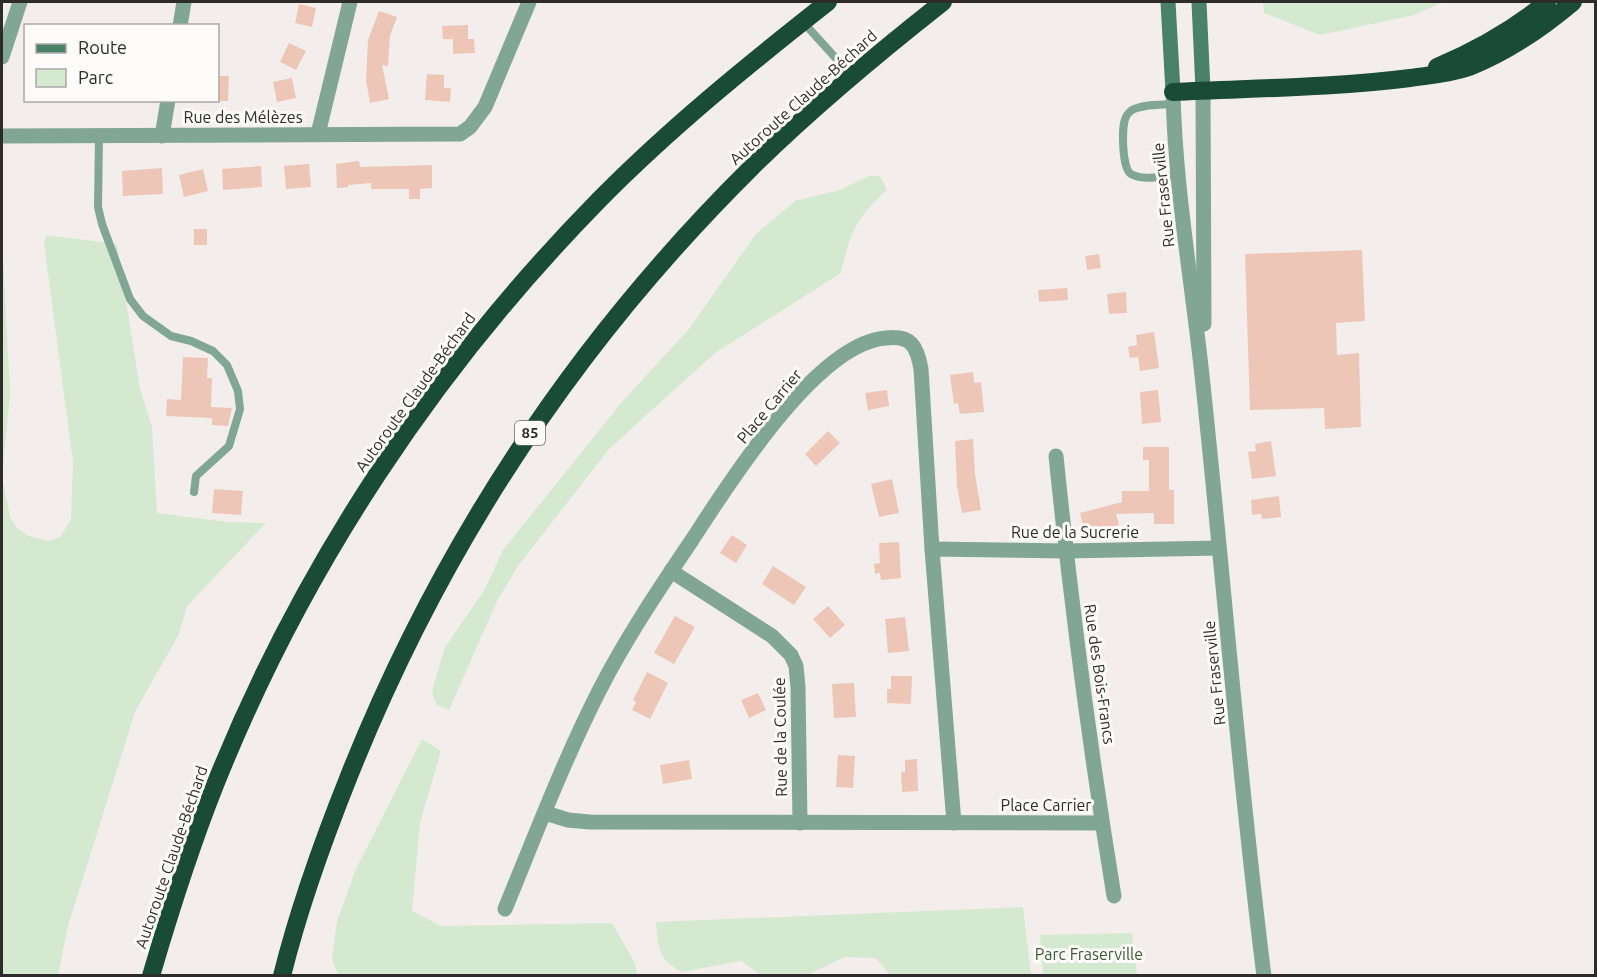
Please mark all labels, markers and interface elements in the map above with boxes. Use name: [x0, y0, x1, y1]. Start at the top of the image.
legend: [24, 24, 219, 102]
street label: Autoroute Claude-Béchard: [726, 26, 880, 168]
text: Route: [78, 37, 127, 57]
text: Parc: [78, 67, 113, 87]
street label: Rue des Mélèzes: [183, 108, 303, 126]
street label: Rue Fraserville: [1149, 142, 1177, 248]
street label: Autoroute Claude-Béchard: [351, 309, 479, 475]
street label: Place Carrier: [733, 365, 805, 447]
road number: 85: [515, 421, 545, 445]
street label: Rue de la Sucrerie: [1011, 523, 1139, 541]
street label: Rue des Bois-Francs: [1081, 603, 1119, 745]
street label: Rue Fraserville: [1200, 620, 1228, 726]
street label: Rue de la Coulée: [770, 677, 790, 797]
street label: Autoroute Claude-Béchard: [131, 763, 211, 951]
street label: Place Carrier: [1001, 796, 1091, 814]
park label: Parc Fraserville: [1035, 945, 1143, 963]

